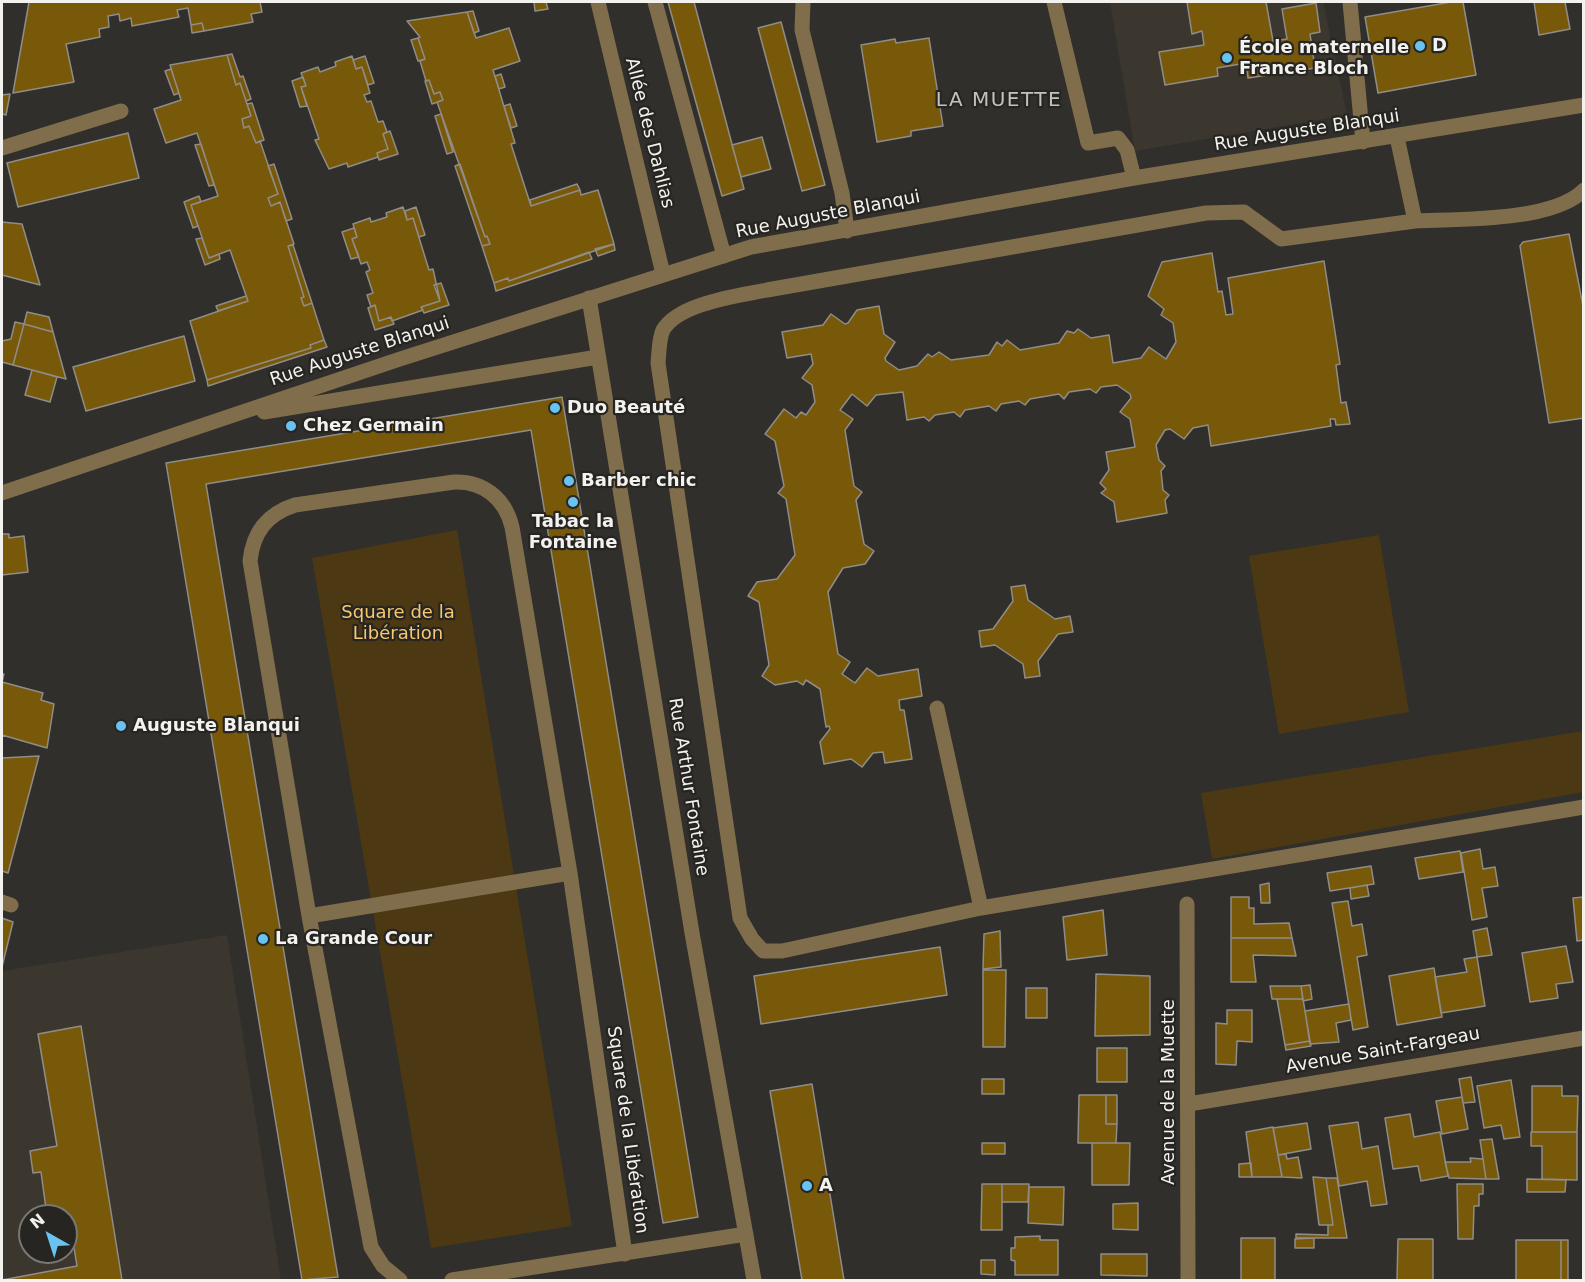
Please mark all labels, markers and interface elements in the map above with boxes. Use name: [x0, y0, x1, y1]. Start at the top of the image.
place label: D: [1432, 35, 1447, 57]
place label: École maternelle France Bloch: [1239, 37, 1409, 80]
marker: D: [1413, 39, 1427, 53]
marker: École maternelle France Bloch: [1220, 51, 1234, 65]
street label: Allée des Dahlias: [620, 55, 678, 211]
district label: LA MUETTE: [936, 89, 1062, 113]
street label: Rue Auguste Blanqui: [1213, 106, 1401, 156]
street label: Rue Auguste Blanqui: [734, 187, 922, 243]
street label: Rue Auguste Blanqui: [268, 313, 452, 391]
place label: Duo Beauté: [567, 397, 685, 419]
marker: Duo Beauté: [548, 401, 562, 415]
place label: Chez Germain: [303, 415, 444, 437]
marker: Chez Germain: [284, 419, 298, 433]
place label: Barber chic: [581, 470, 696, 492]
marker: Barber chic: [562, 474, 576, 488]
marker: Tabac la Fontaine: [566, 495, 580, 509]
place label: Tabac la Fontaine: [529, 511, 617, 554]
park label: Square de la Libération: [341, 602, 455, 644]
street label: Rue Arthur Fontaine: [663, 696, 713, 878]
place label: Auguste Blanqui: [133, 715, 300, 737]
marker: Auguste Blanqui: [114, 719, 128, 733]
place label: La Grande Cour: [275, 928, 432, 950]
marker: La Grande Cour: [256, 932, 270, 946]
street label: Avenue de la Muette: [1158, 999, 1180, 1185]
street label: Avenue Saint-Fargeau: [1284, 1023, 1482, 1079]
street label: Square de la Libération: [602, 1025, 652, 1235]
place label: A: [819, 1175, 833, 1197]
marker: A: [800, 1179, 814, 1193]
north arrow: [18, 1204, 78, 1264]
text: N: [26, 1210, 49, 1233]

